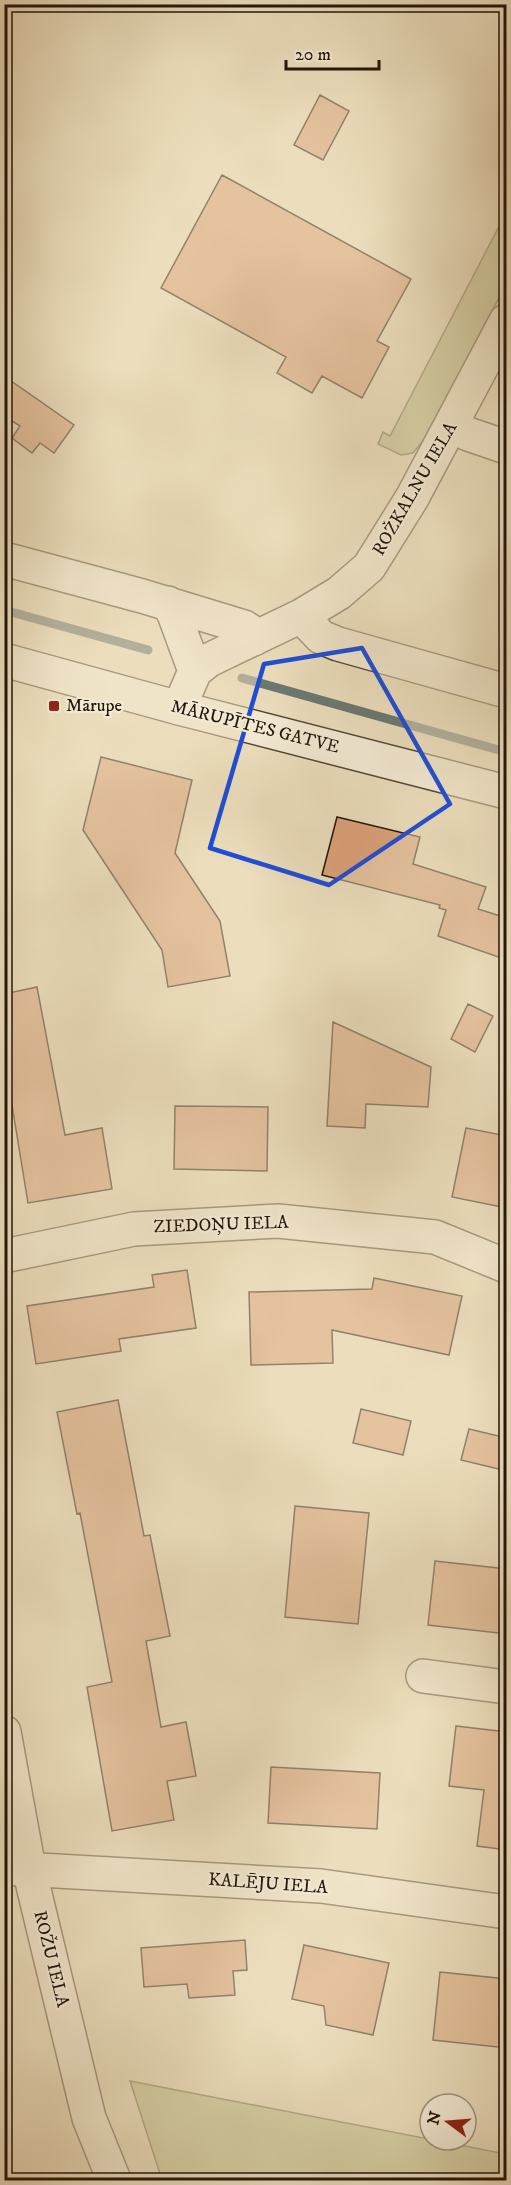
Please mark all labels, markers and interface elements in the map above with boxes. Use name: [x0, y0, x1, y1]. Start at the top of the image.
scale bar: [286, 33, 379, 71]
text: 20 m: [295, 44, 331, 66]
street label: ROŽKALNU IELA: [367, 417, 462, 560]
place label: Mārupe: [66, 695, 122, 717]
street label: MĀRUPĪTES GATVE: [169, 695, 342, 759]
marker: Mārupe: [47, 699, 61, 713]
street label: ZIEDOŅU IELA: [153, 1212, 289, 1238]
street label: KALĒJU IELA: [207, 1869, 329, 1899]
street label: ROŽU IELA: [28, 1908, 75, 2010]
north arrow: [418, 2092, 478, 2152]
text: N: [423, 2109, 446, 2127]

